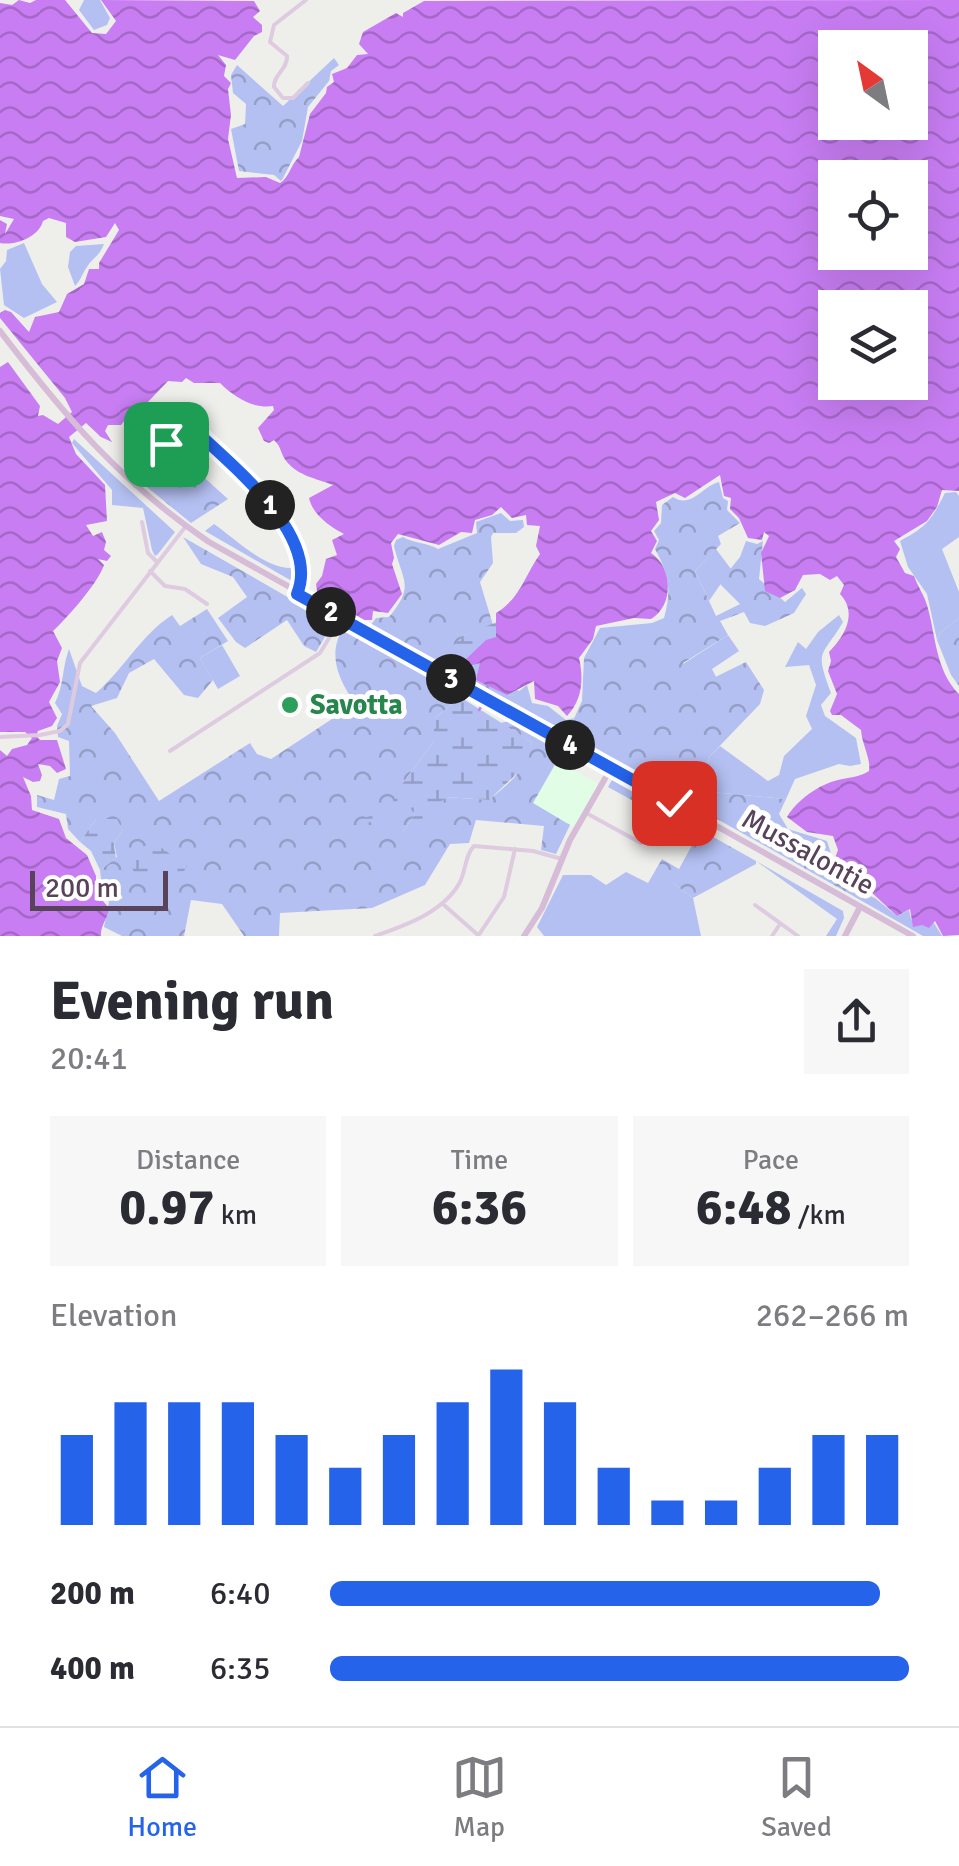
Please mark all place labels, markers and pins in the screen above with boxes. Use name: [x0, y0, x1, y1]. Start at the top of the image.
pin: [124, 402, 209, 487]
pin: 1: [245, 480, 295, 530]
pin: 2: [306, 587, 356, 637]
pin: 3: [426, 654, 476, 704]
place label: Savotta: [310, 688, 403, 722]
marker: Savotta: [279, 694, 301, 716]
pin: 4: [545, 720, 595, 770]
pin: [632, 761, 717, 846]

